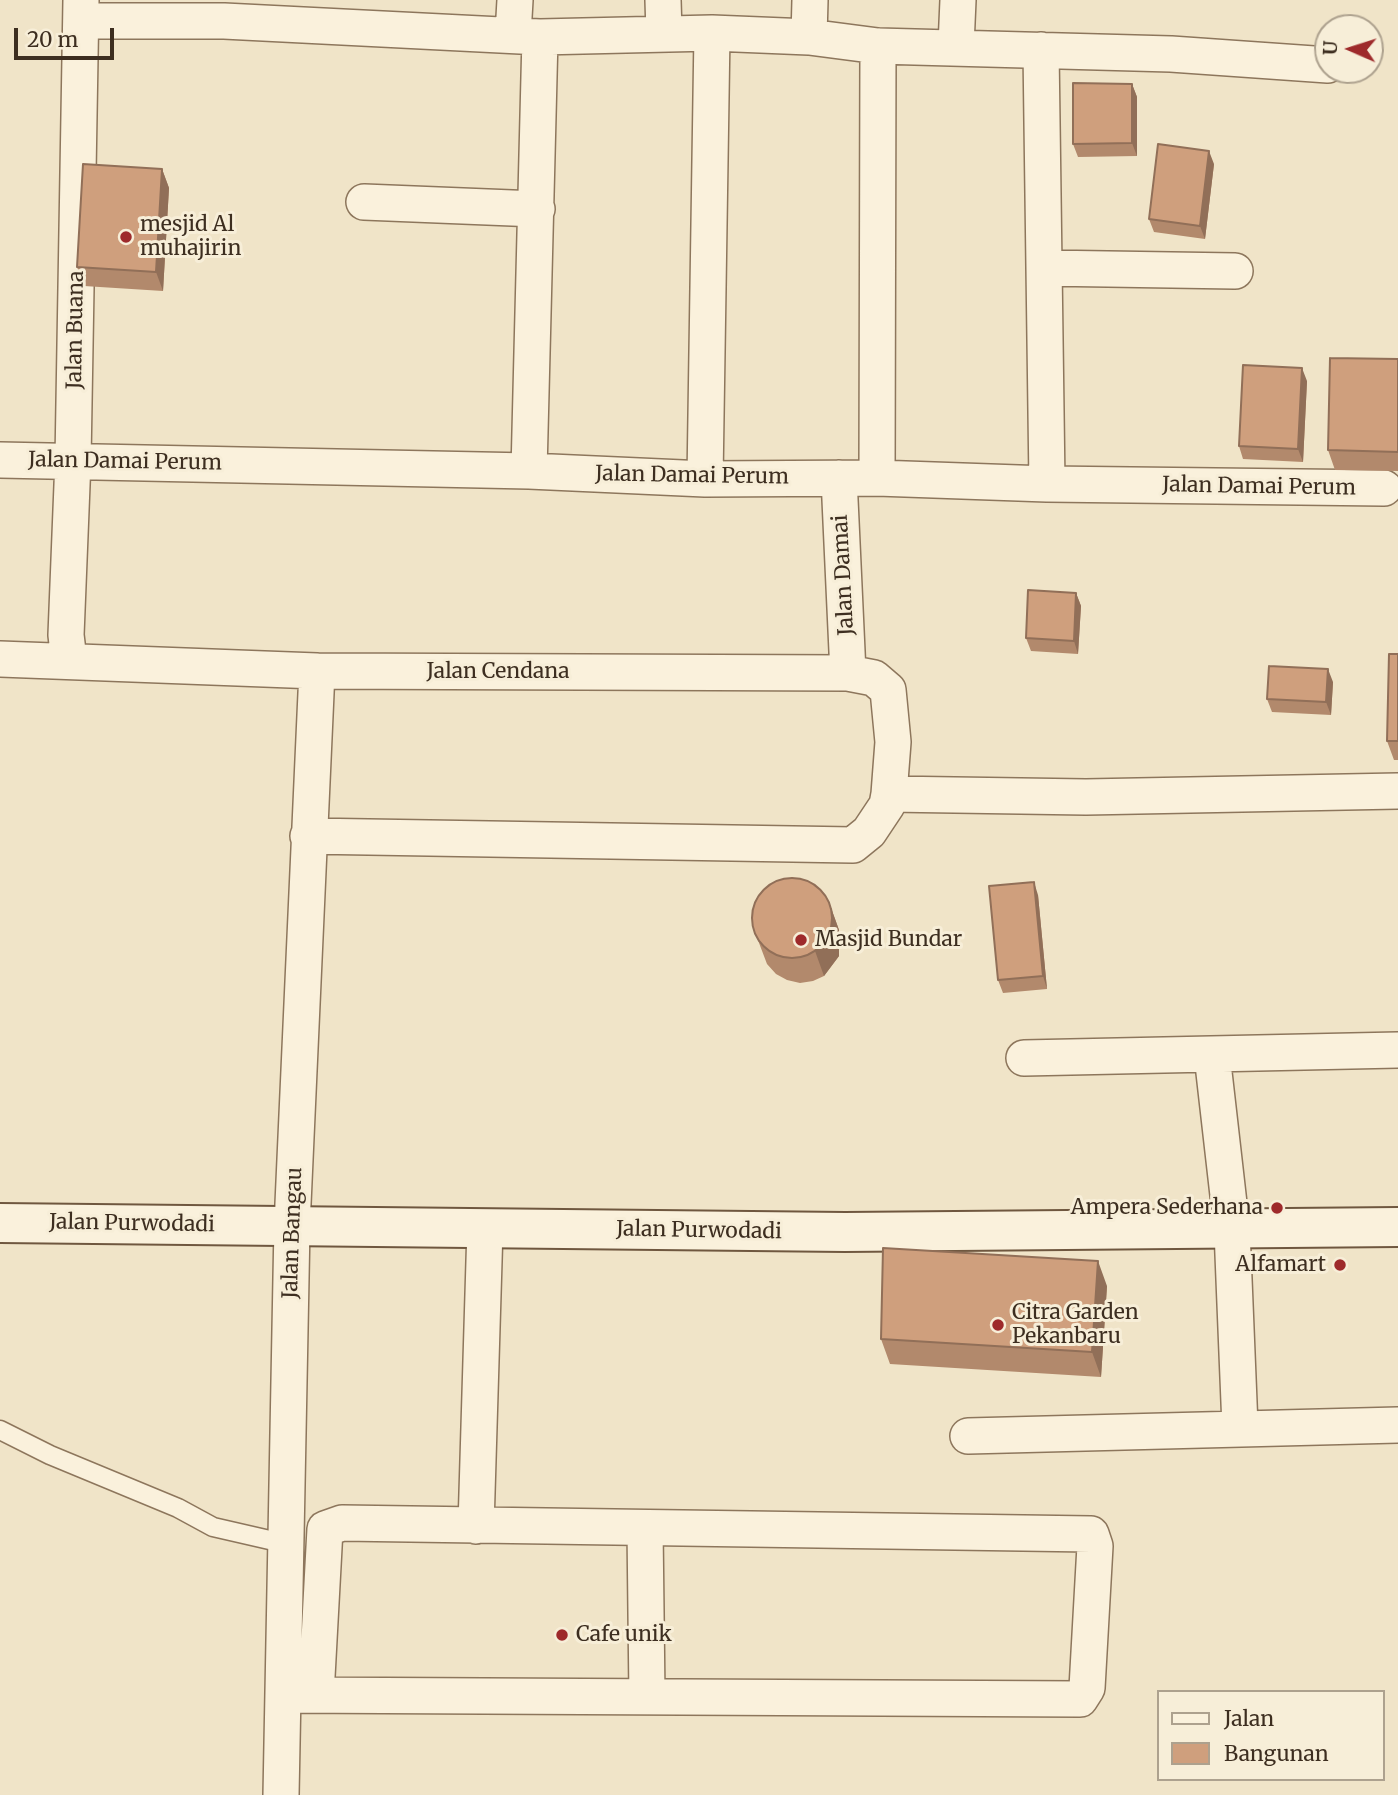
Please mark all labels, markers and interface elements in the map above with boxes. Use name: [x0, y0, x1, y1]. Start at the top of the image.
scale bar: [18, 14, 117, 58]
north arrow: [1314, 14, 1384, 84]
text: 20 m: [27, 26, 78, 53]
text: U: [1318, 40, 1342, 56]
place label: mesjid Al muhajirin: [140, 212, 241, 262]
marker: mesjid Al muhajirin: [118, 229, 134, 245]
street label: Jalan Buana: [62, 270, 90, 390]
street label: Jalan Damai Perum: [28, 448, 222, 476]
street label: Jalan Damai Perum: [595, 462, 789, 490]
street label: Jalan Damai Perum: [1162, 473, 1356, 501]
street label: Jalan Damai: [828, 514, 860, 636]
street label: Jalan Cendana: [427, 659, 569, 685]
place label: Masjid Bundar: [815, 927, 962, 953]
marker: Masjid Bundar: [793, 932, 809, 948]
street label: Jalan Bangau: [278, 1167, 308, 1299]
place label: Ampera Sederhana: [1071, 1195, 1263, 1221]
marker: Ampera Sederhana: [1269, 1200, 1285, 1216]
street label: Jalan Purwodadi: [49, 1210, 215, 1238]
street label: Jalan Purwodadi: [616, 1217, 782, 1245]
place label: Alfamart: [1235, 1252, 1326, 1278]
marker: Alfamart: [1332, 1257, 1348, 1273]
place label: Citra Garden Pekanbaru: [1012, 1300, 1139, 1350]
marker: Citra Garden Pekanbaru: [990, 1317, 1006, 1333]
place label: Cafe unik: [576, 1622, 672, 1648]
marker: Cafe unik: [554, 1627, 570, 1643]
legend: [1156, 1690, 1384, 1781]
text: Jalan: [1224, 1705, 1274, 1732]
text: Bangunan: [1224, 1740, 1329, 1767]

